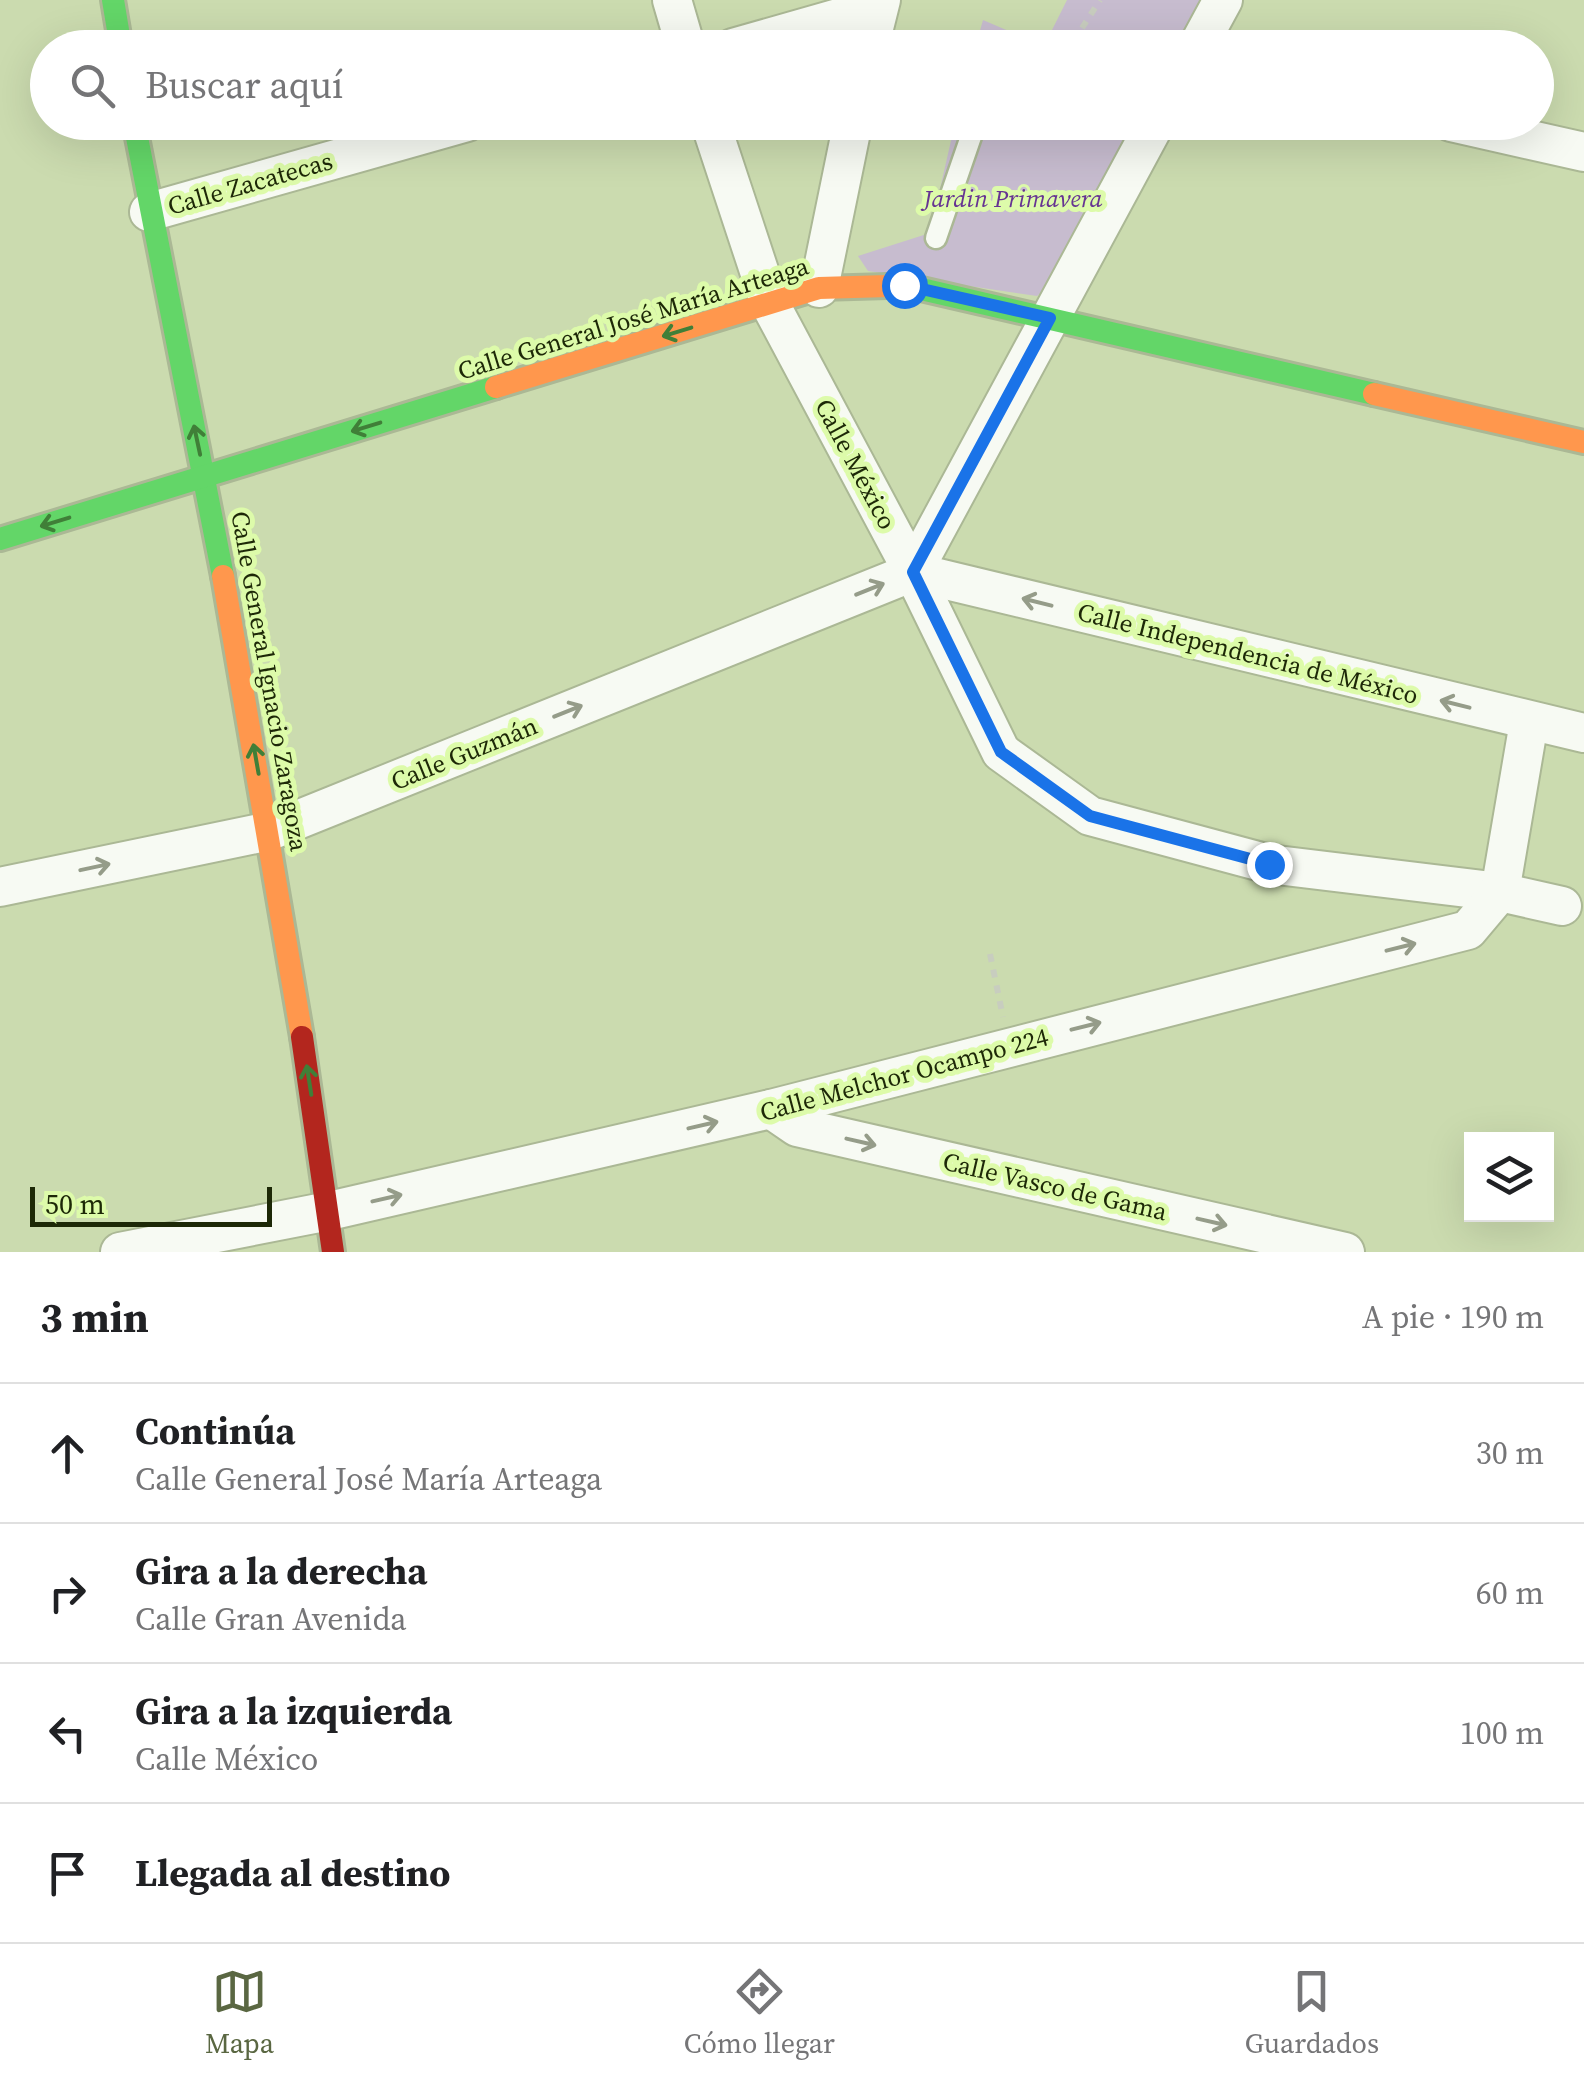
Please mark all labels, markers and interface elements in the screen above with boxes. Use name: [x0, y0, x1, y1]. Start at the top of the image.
search box: [30, 30, 1554, 140]
icon: search: [65, 58, 120, 113]
text: Buscar aquí: [145, 59, 343, 111]
street label: Calle Zacatecas: [164, 143, 336, 223]
park label: Jardin Primavera: [920, 181, 1103, 215]
street label: Calle General José María Arteaga: [453, 248, 813, 388]
route start: [882, 263, 928, 309]
one-way arrow: [662, 324, 693, 342]
street label: Calle México: [807, 393, 905, 535]
one-way arrow: [351, 419, 382, 437]
one-way arrow: [187, 425, 205, 457]
street label: Calle General Ignacio Zaragoza: [223, 508, 317, 854]
one-way arrow: [40, 514, 71, 532]
one-way arrow: [854, 579, 885, 597]
one-way arrow: [1022, 592, 1054, 610]
street label: Calle Independencia de México: [1074, 594, 1422, 712]
one-way arrow: [1440, 694, 1472, 712]
one-way arrow: [553, 700, 583, 718]
street label: Calle Guzmán: [386, 708, 542, 798]
one-way arrow: [246, 744, 265, 776]
route end: [1247, 842, 1293, 888]
one-way arrow: [79, 857, 111, 876]
one-way arrow: [1384, 937, 1416, 955]
one-way arrow: [1070, 1016, 1101, 1035]
street label: Calle Melchor Ocampo 224: [756, 1019, 1052, 1129]
one-way arrow: [299, 1064, 317, 1097]
one-way arrow: [687, 1115, 719, 1133]
map controls: [1464, 1132, 1554, 1222]
button: layers: [1464, 1132, 1554, 1222]
one-way arrow: [844, 1134, 876, 1152]
street label: Calle Vasco de Gama: [940, 1144, 1171, 1228]
scale bar: [30, 1182, 272, 1226]
text: 50 m: [45, 1185, 105, 1223]
one-way arrow: [370, 1188, 402, 1206]
one-way arrow: [1195, 1214, 1227, 1232]
text: 3 min: [40, 1288, 149, 1346]
text: A pie · 190 m: [1362, 1295, 1544, 1339]
text: Continúa: [135, 1405, 295, 1457]
icon: ahead: [40, 1426, 95, 1481]
text: 30 m: [1476, 1431, 1544, 1475]
text: Calle General José María Arteaga: [135, 1457, 602, 1501]
text: Gira a la derecha: [135, 1545, 427, 1597]
icon: right: [40, 1566, 95, 1621]
text: 60 m: [1476, 1571, 1544, 1615]
text: Calle Gran Avenida: [135, 1597, 407, 1641]
text: Gira a la izquierda: [135, 1685, 452, 1737]
icon: left: [40, 1706, 95, 1761]
text: 100 m: [1460, 1711, 1544, 1755]
text: Calle México: [135, 1737, 318, 1781]
icon: arrive: [40, 1846, 95, 1901]
text: Llegada al destino: [135, 1847, 451, 1899]
tab: Mapa: [205, 1964, 274, 2062]
tab: Cómo llegar: [684, 1964, 835, 2062]
tab: Guardados: [1245, 1964, 1379, 2062]

